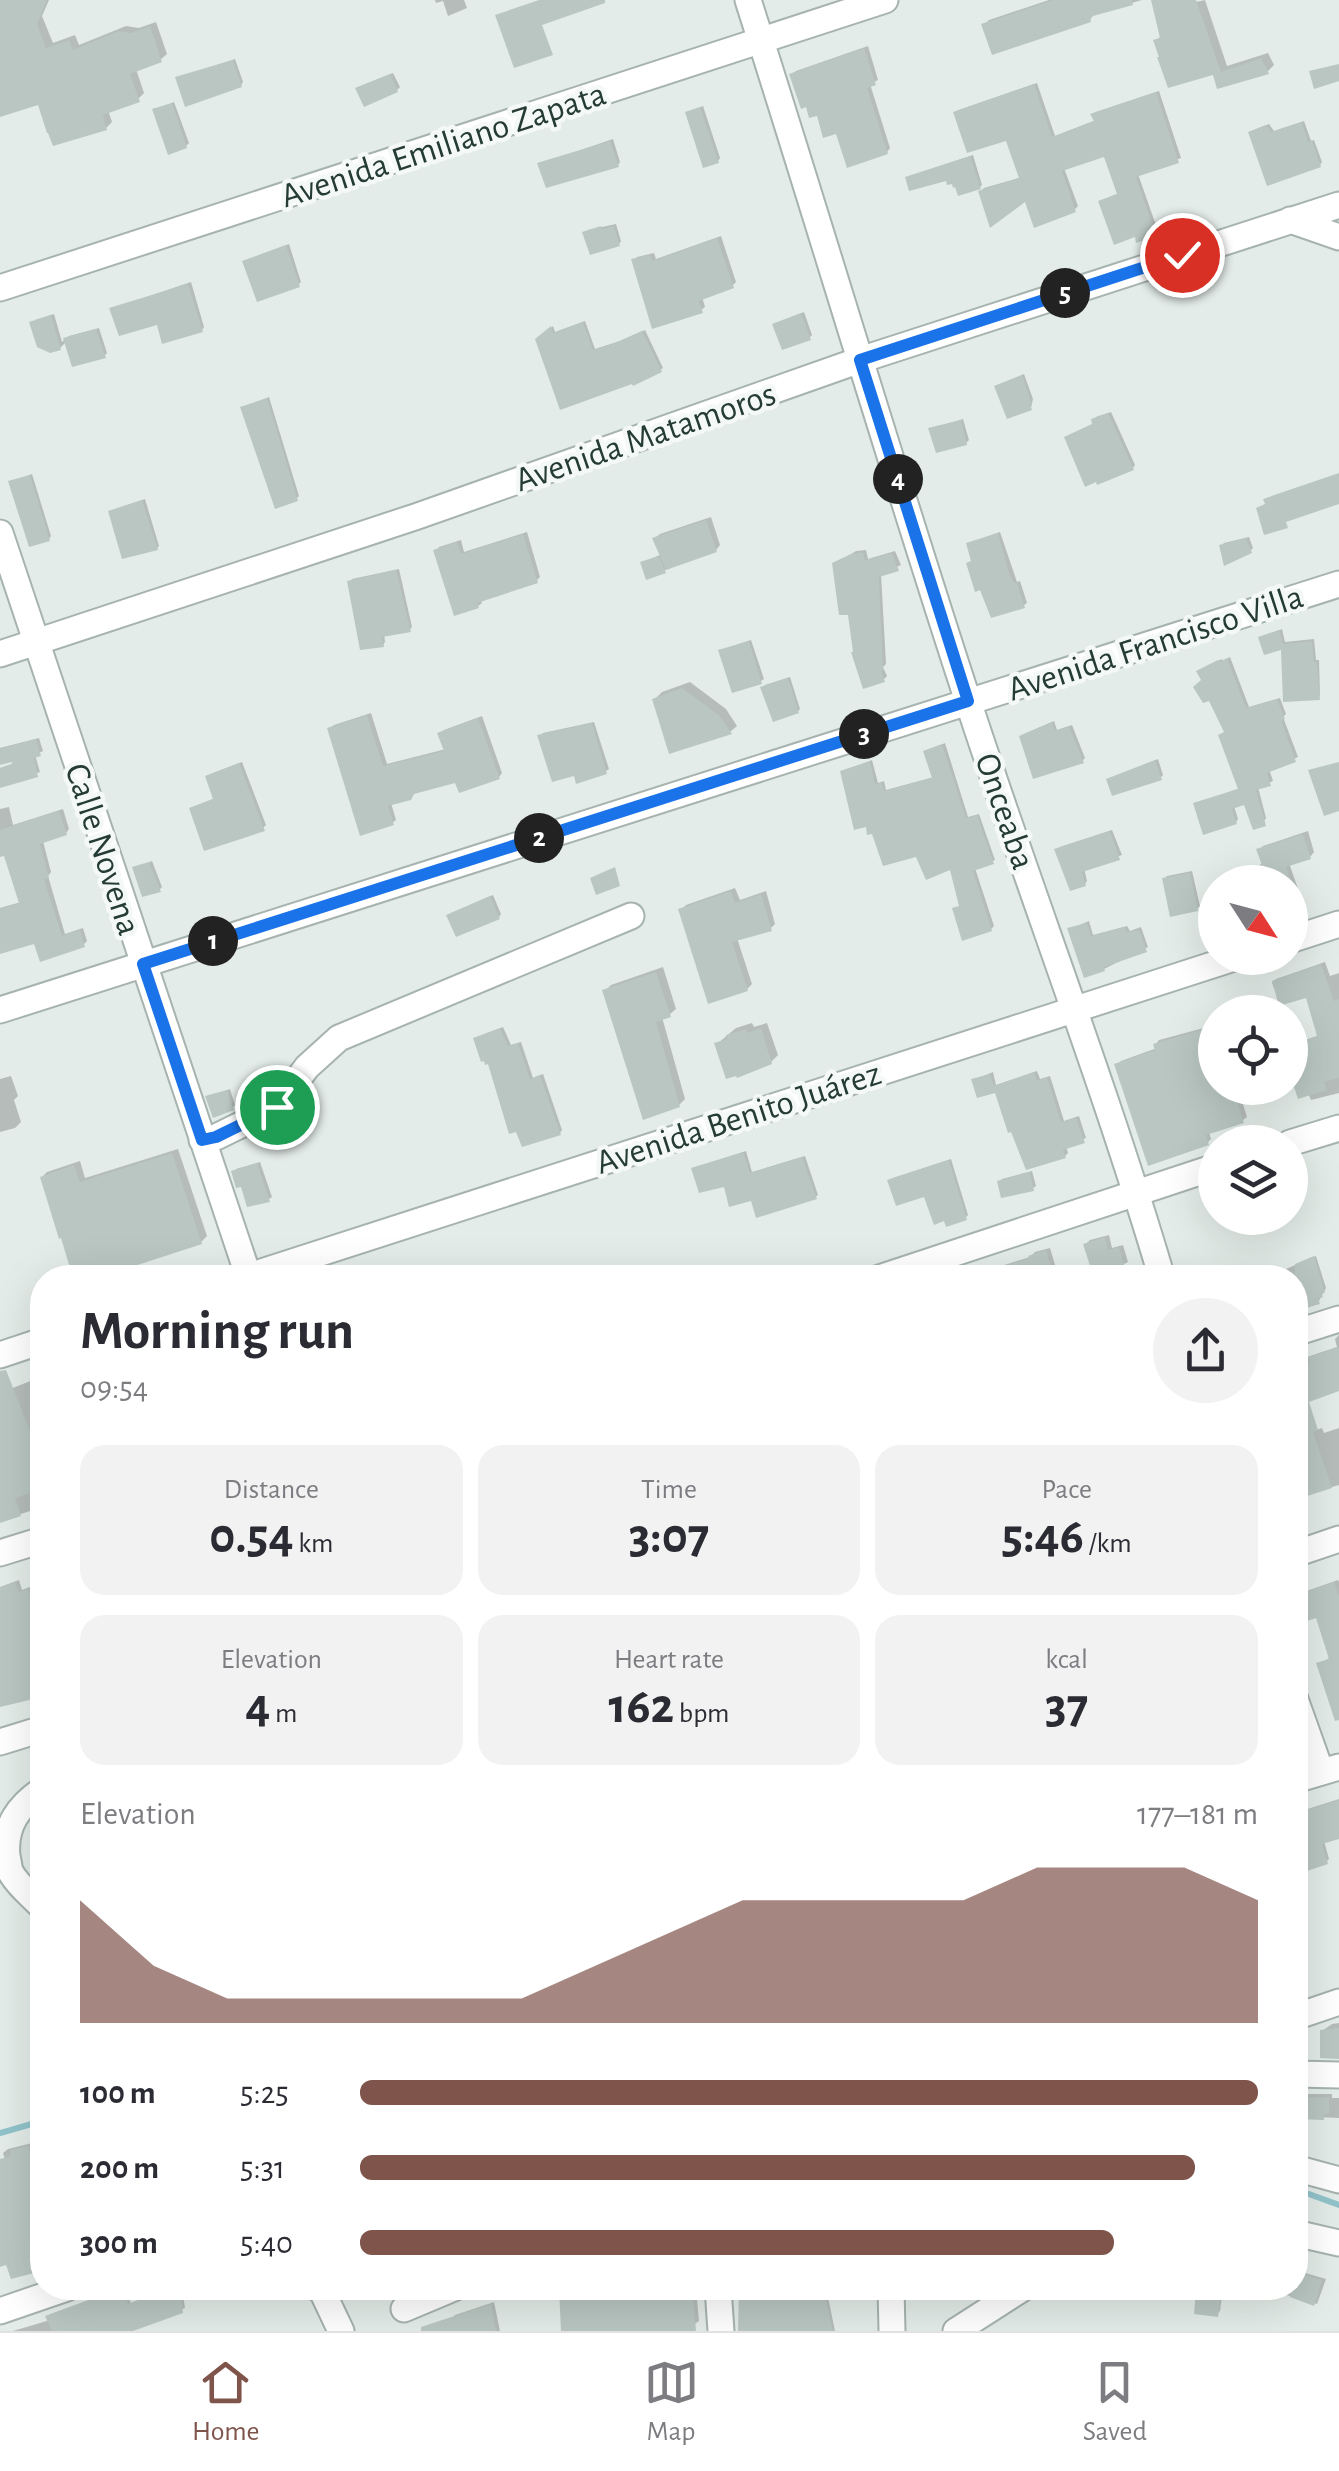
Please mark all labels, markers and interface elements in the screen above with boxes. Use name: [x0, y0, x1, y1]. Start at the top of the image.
street label: Avenida Emiliano Zapata: [277, 76, 610, 215]
pin: [1140, 213, 1225, 298]
icon: check: [1155, 228, 1210, 283]
pin: 5: [1040, 268, 1090, 318]
text: 5: [1059, 279, 1071, 307]
street label: Avenida Matamoros: [511, 376, 780, 498]
pin: 4: [873, 454, 923, 504]
text: 4: [891, 465, 905, 493]
street label: Avenida Francisco Villa: [1003, 579, 1308, 708]
pin: 3: [839, 709, 889, 759]
text: 3: [858, 720, 870, 748]
street label: Onceaba: [968, 749, 1041, 874]
street label: Calle Novena: [58, 759, 147, 940]
pin: 2: [514, 813, 564, 863]
text: 2: [532, 824, 546, 852]
north arrow: [1198, 865, 1308, 975]
map controls: [1198, 865, 1308, 1235]
pin: 1: [188, 916, 238, 966]
text: 1: [208, 927, 218, 955]
button: locate: [1198, 995, 1308, 1105]
street label: Avenida Benito Juárez: [592, 1056, 885, 1181]
pin: [235, 1065, 320, 1150]
icon: arrive: [250, 1080, 305, 1135]
button: layers: [1198, 1125, 1308, 1235]
button: share: [1153, 1298, 1258, 1403]
text: Morning run: [80, 1304, 354, 1359]
text: 09:54: [80, 1372, 148, 1404]
text: Distance: [224, 1476, 319, 1504]
text: Time: [641, 1476, 697, 1504]
text: Pace: [1041, 1476, 1092, 1504]
text: 0.54: [209, 1512, 294, 1562]
text: 3:07: [629, 1512, 709, 1562]
text: 5:46: [1002, 1512, 1084, 1562]
text: km: [294, 1530, 333, 1558]
text: /km: [1084, 1530, 1132, 1558]
text: Elevation: [221, 1646, 322, 1674]
text: Heart rate: [614, 1646, 724, 1674]
text: kcal: [1045, 1646, 1088, 1674]
text: 4: [245, 1682, 270, 1732]
text: 162: [608, 1682, 674, 1732]
text: 37: [1045, 1682, 1088, 1732]
text: m: [270, 1700, 297, 1728]
text: bpm: [674, 1700, 730, 1728]
text: Elevation: [80, 1798, 196, 1830]
text: 177–181 m: [1137, 1798, 1258, 1830]
text: 100 m: [80, 2077, 156, 2109]
text: 5:25: [240, 2077, 289, 2109]
text: 200 m: [80, 2152, 159, 2184]
text: 5:31: [240, 2152, 285, 2184]
text: 300 m: [80, 2227, 158, 2259]
text: 5:40: [240, 2227, 293, 2259]
tab: Home: [192, 2355, 259, 2449]
tab: Map: [644, 2355, 699, 2449]
tab: Saved: [1083, 2355, 1147, 2449]

